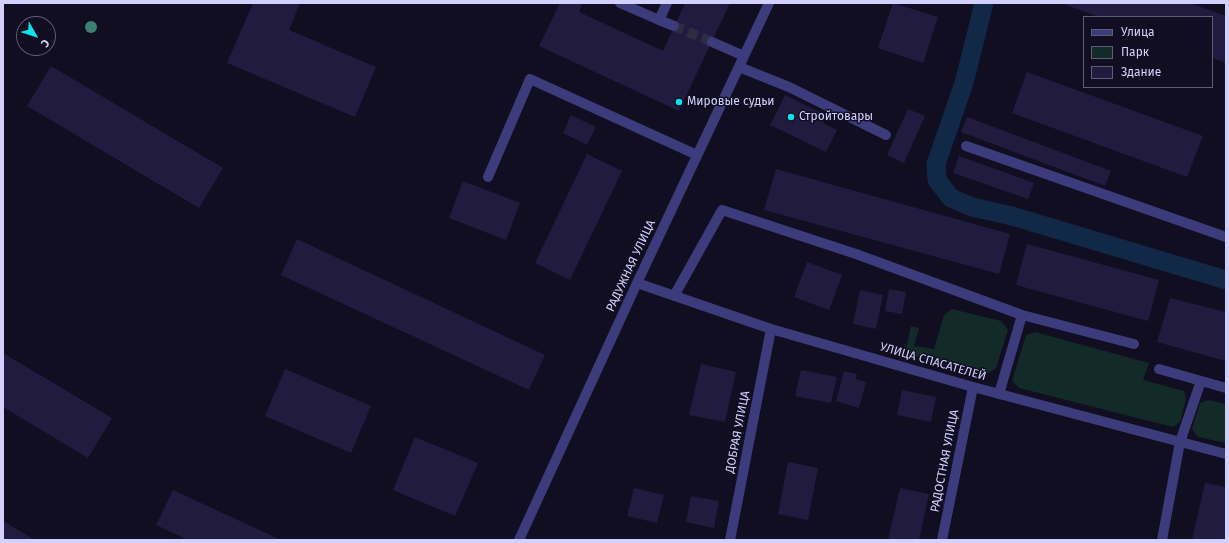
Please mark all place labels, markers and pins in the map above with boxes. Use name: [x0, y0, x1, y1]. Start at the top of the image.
place label: Мировые судьи: [687, 95, 775, 109]
marker: Мировые судьи: [674, 97, 684, 107]
place label: Стройтовары: [799, 110, 873, 124]
marker: Стройтовары: [786, 112, 796, 122]

